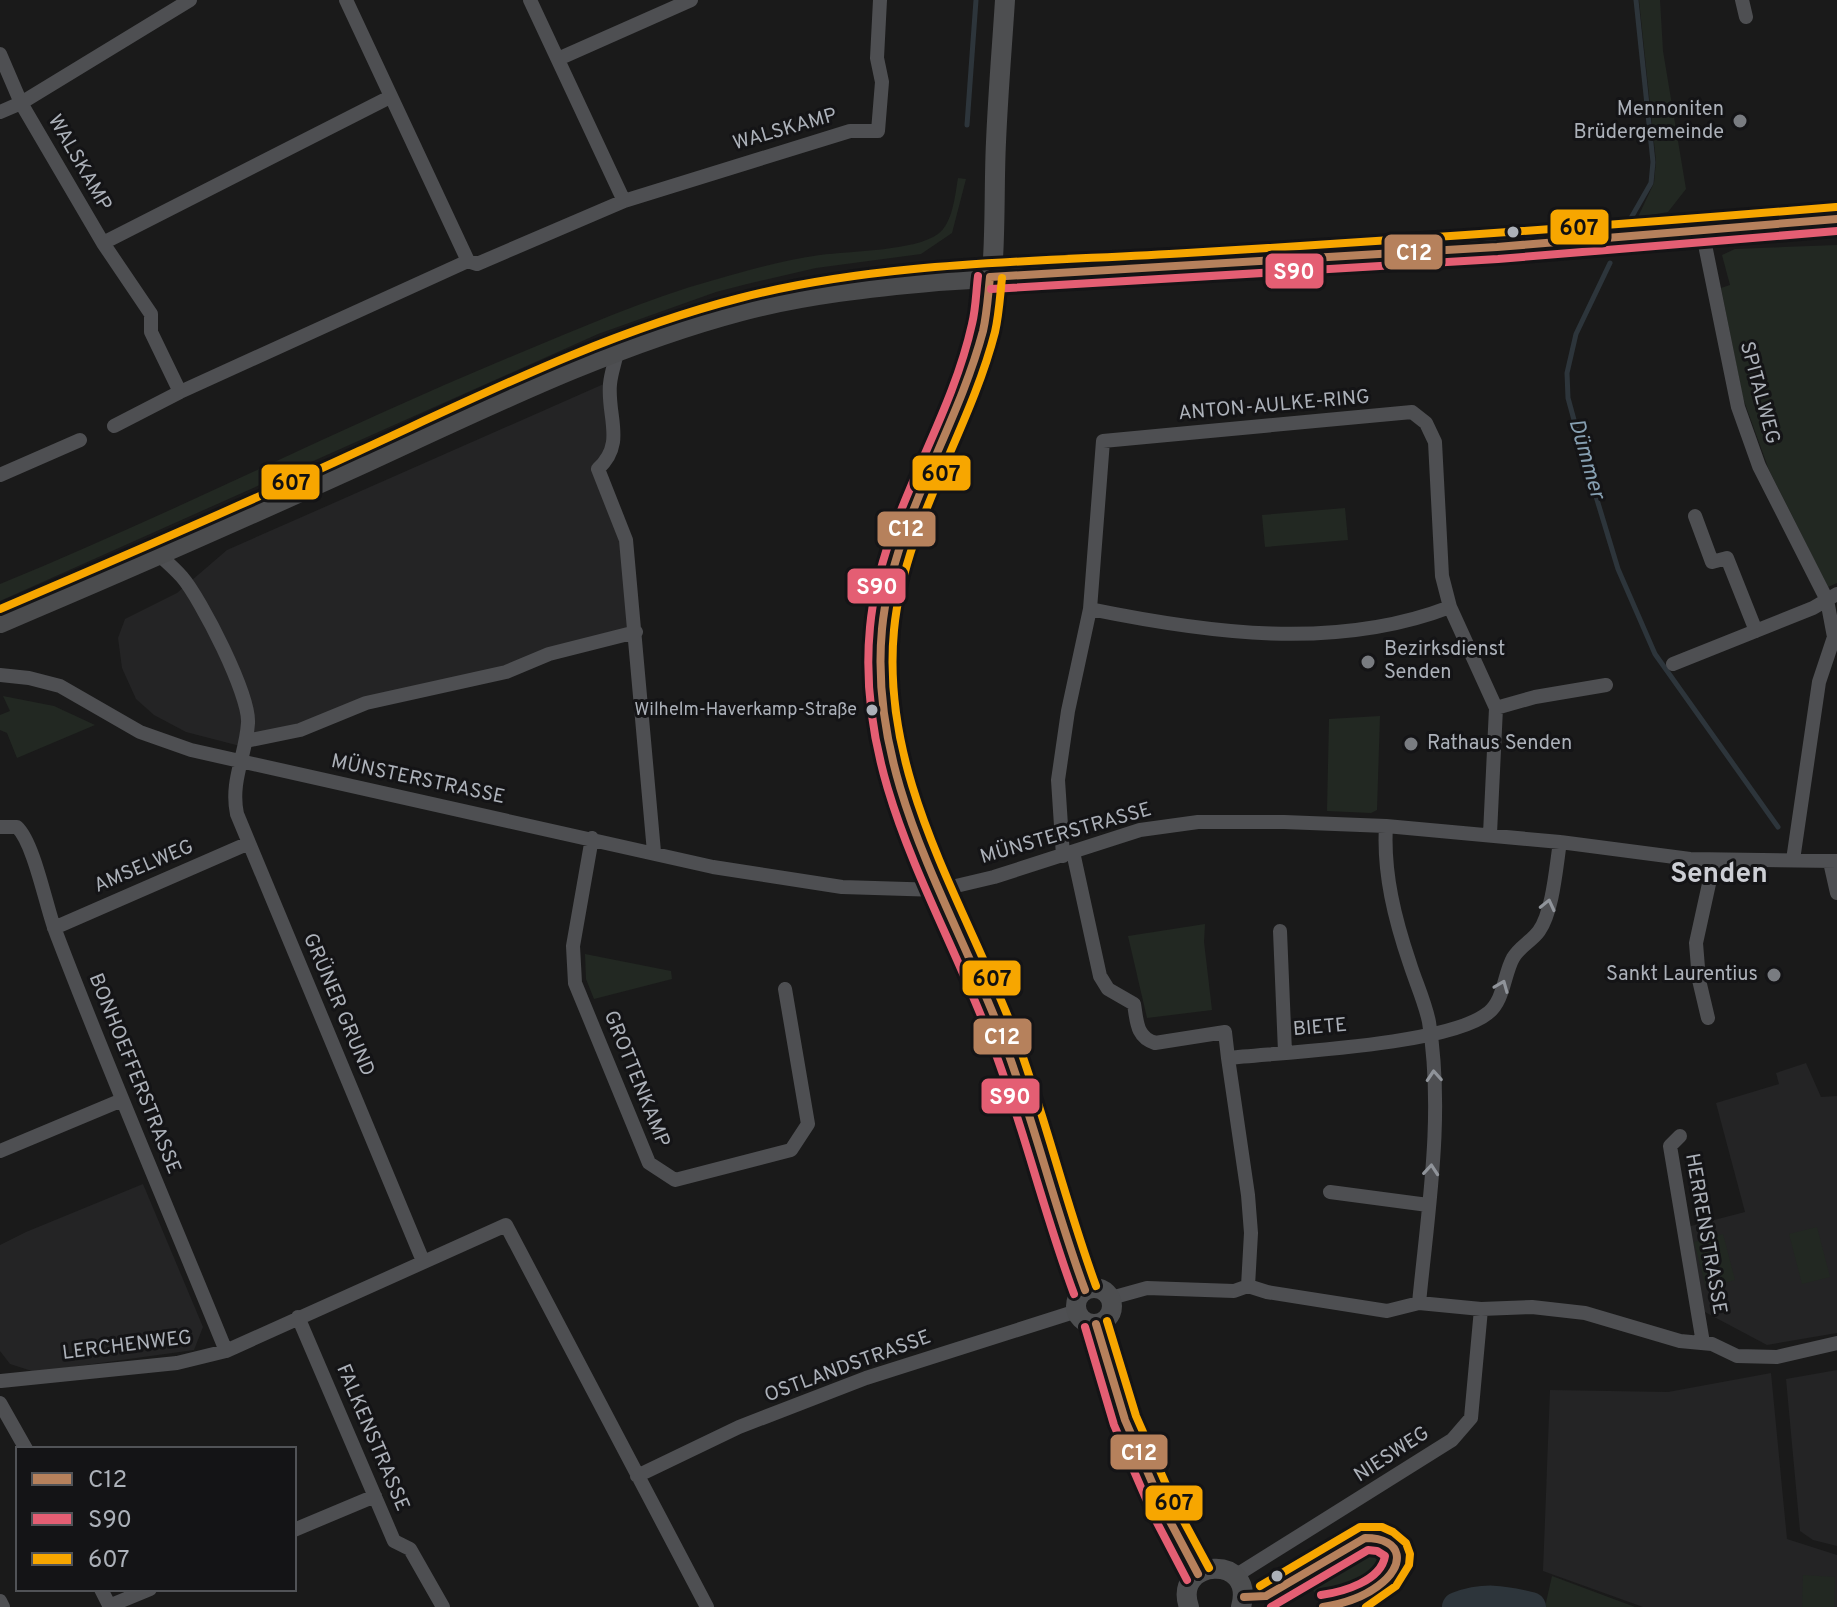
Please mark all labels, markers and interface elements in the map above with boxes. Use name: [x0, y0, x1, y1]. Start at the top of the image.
place label: Mennoniten Brüdergemeinde: [1574, 97, 1724, 146]
street label: WALSKAMP: [730, 103, 840, 157]
street label: WALSKAMP: [41, 110, 117, 216]
marker: Mennoniten Brüdergemeinde: [1731, 112, 1749, 130]
line badge: 607: [1549, 208, 1610, 246]
text: 607: [1559, 216, 1599, 243]
unlabelled marker: [1505, 224, 1521, 240]
line badge: C12: [1383, 233, 1444, 271]
text: C12: [1396, 241, 1432, 268]
line badge: S90: [1264, 252, 1325, 290]
text: S90: [1273, 260, 1315, 287]
street label: SPITALWEG: [1733, 339, 1785, 447]
street label: ANTON-AULKE-RING: [1177, 385, 1371, 427]
water label: Dümmer: [1562, 416, 1611, 504]
line badge: 607: [911, 454, 972, 492]
text: 607: [921, 462, 961, 489]
line badge: 607: [260, 463, 321, 501]
text: 607: [271, 471, 311, 498]
line badge: C12: [876, 510, 937, 548]
text: C12: [888, 517, 924, 544]
line badge: S90: [846, 567, 907, 605]
text: S90: [856, 575, 898, 602]
place label: Bezirksdienst Senden: [1384, 637, 1505, 686]
marker: Bezirksdienst Senden: [1359, 653, 1377, 671]
place label: Wilhelm-Haverkamp-Straße: [634, 699, 857, 722]
marker: Wilhelm-Haverkamp-Straße: [864, 702, 880, 718]
place label: Rathaus Senden: [1427, 731, 1572, 757]
marker: Rathaus Senden: [1402, 735, 1420, 753]
street label: MÜNSTERSTRASSE: [329, 748, 508, 811]
street label: MÜNSTERSTRASSE: [977, 796, 1155, 871]
street label: AMSELWEG: [90, 834, 198, 900]
district label: Senden: [1670, 857, 1768, 893]
one-way arrow: [1539, 899, 1556, 913]
street label: GRÜNER GRUND: [296, 929, 381, 1080]
line badge: 607: [961, 959, 1022, 997]
place label: Sankt Laurentius: [1606, 962, 1758, 988]
marker: Sankt Laurentius: [1765, 966, 1783, 984]
text: 607: [972, 967, 1012, 994]
street label: BONHOEFFERSTRASSE: [82, 970, 186, 1178]
one-way arrow: [1493, 980, 1509, 994]
street label: GROTTENKAMP: [597, 1007, 675, 1151]
street label: BIETE: [1292, 1013, 1348, 1043]
line badge: C12: [972, 1017, 1033, 1056]
text: C12: [984, 1025, 1020, 1052]
one-way arrow: [1426, 1069, 1443, 1082]
line badge: S90: [980, 1077, 1041, 1115]
text: S90: [989, 1085, 1031, 1112]
street label: HERRENSTRASSE: [1678, 1151, 1732, 1317]
one-way arrow: [1422, 1163, 1439, 1176]
street label: LERCHENWEG: [61, 1325, 193, 1367]
street label: OSTLANDSTRASSE: [761, 1325, 935, 1409]
street label: FALKENSTRASSE: [329, 1361, 415, 1515]
street label: NIESWEG: [1349, 1421, 1435, 1489]
line badge: C12: [1109, 1433, 1169, 1471]
text: C12: [1121, 1441, 1157, 1468]
legend: [16, 1447, 296, 1591]
text: C12: [88, 1466, 127, 1496]
line badge: 607: [1144, 1484, 1204, 1522]
text: 607: [1154, 1491, 1194, 1518]
text: S90: [88, 1506, 132, 1536]
text: 607: [88, 1546, 130, 1576]
unlabelled marker: [1269, 1568, 1285, 1584]

